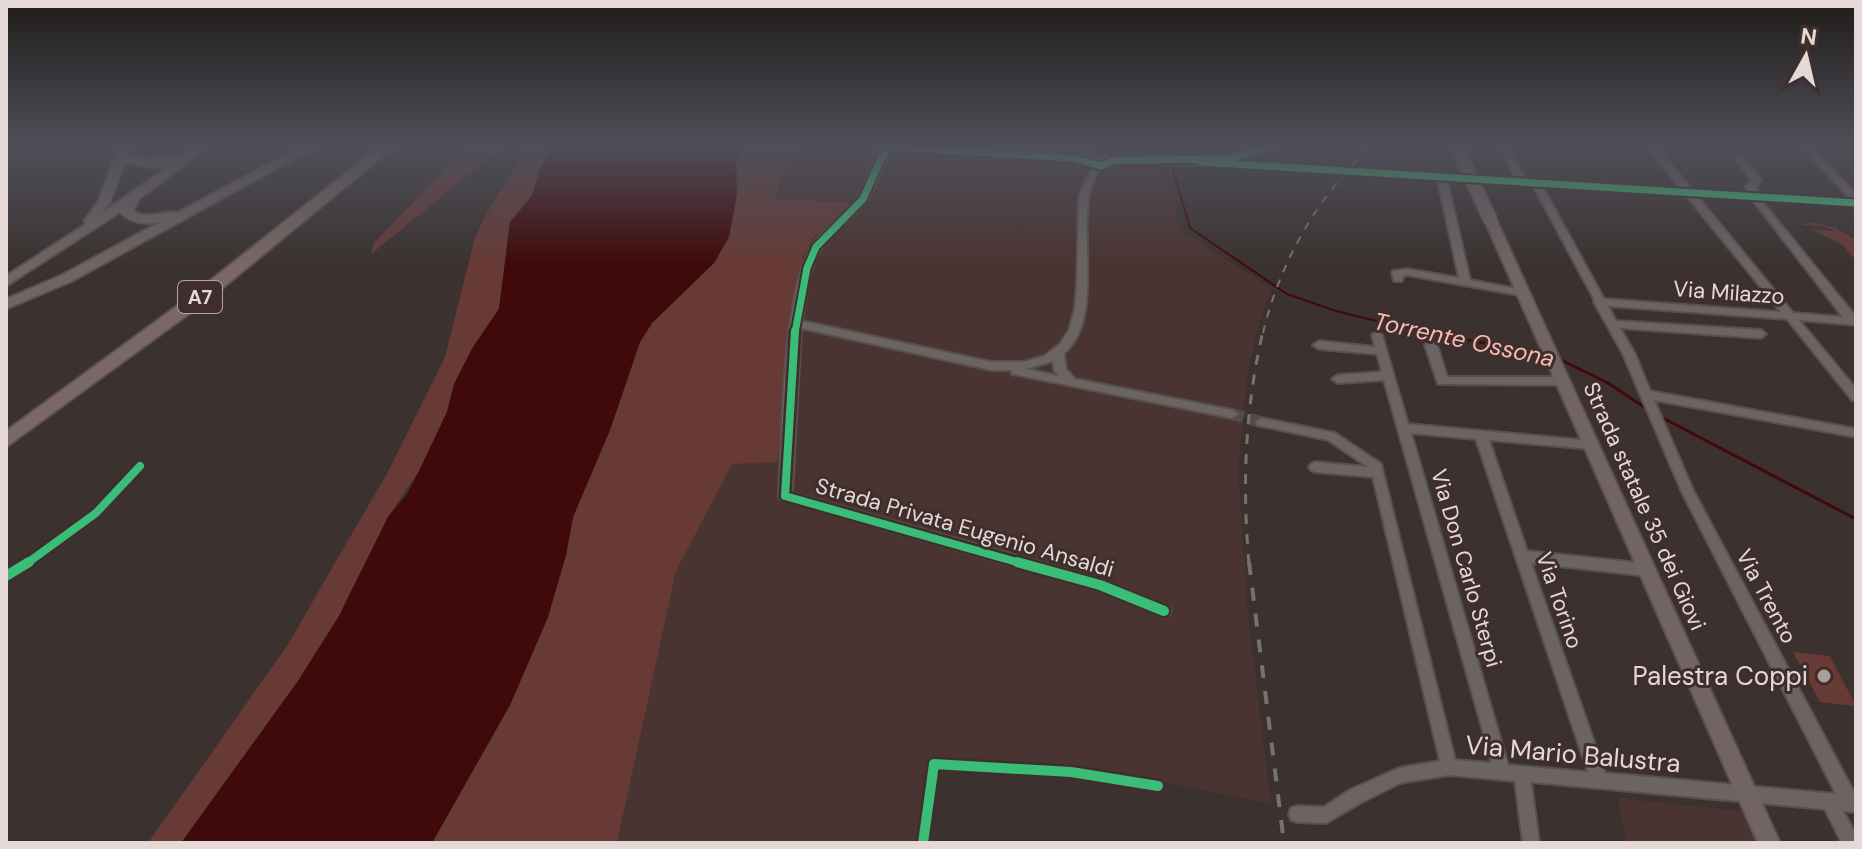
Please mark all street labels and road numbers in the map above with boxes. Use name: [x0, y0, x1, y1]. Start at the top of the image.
street label: Via Milazzo: [1672, 274, 1786, 311]
road number: A7: [178, 281, 222, 313]
street label: Strada statale 35 dei Giovi: [1577, 378, 1712, 635]
street label: Via Don Carlo Sterpi: [1424, 466, 1509, 671]
street label: Strada Privata Eugenio Ansaldi: [812, 471, 1117, 584]
street label: Via Trento: [1730, 544, 1804, 649]
street label: Via Torino: [1529, 548, 1590, 652]
street label: Via Mario Balustra: [1464, 728, 1682, 780]

